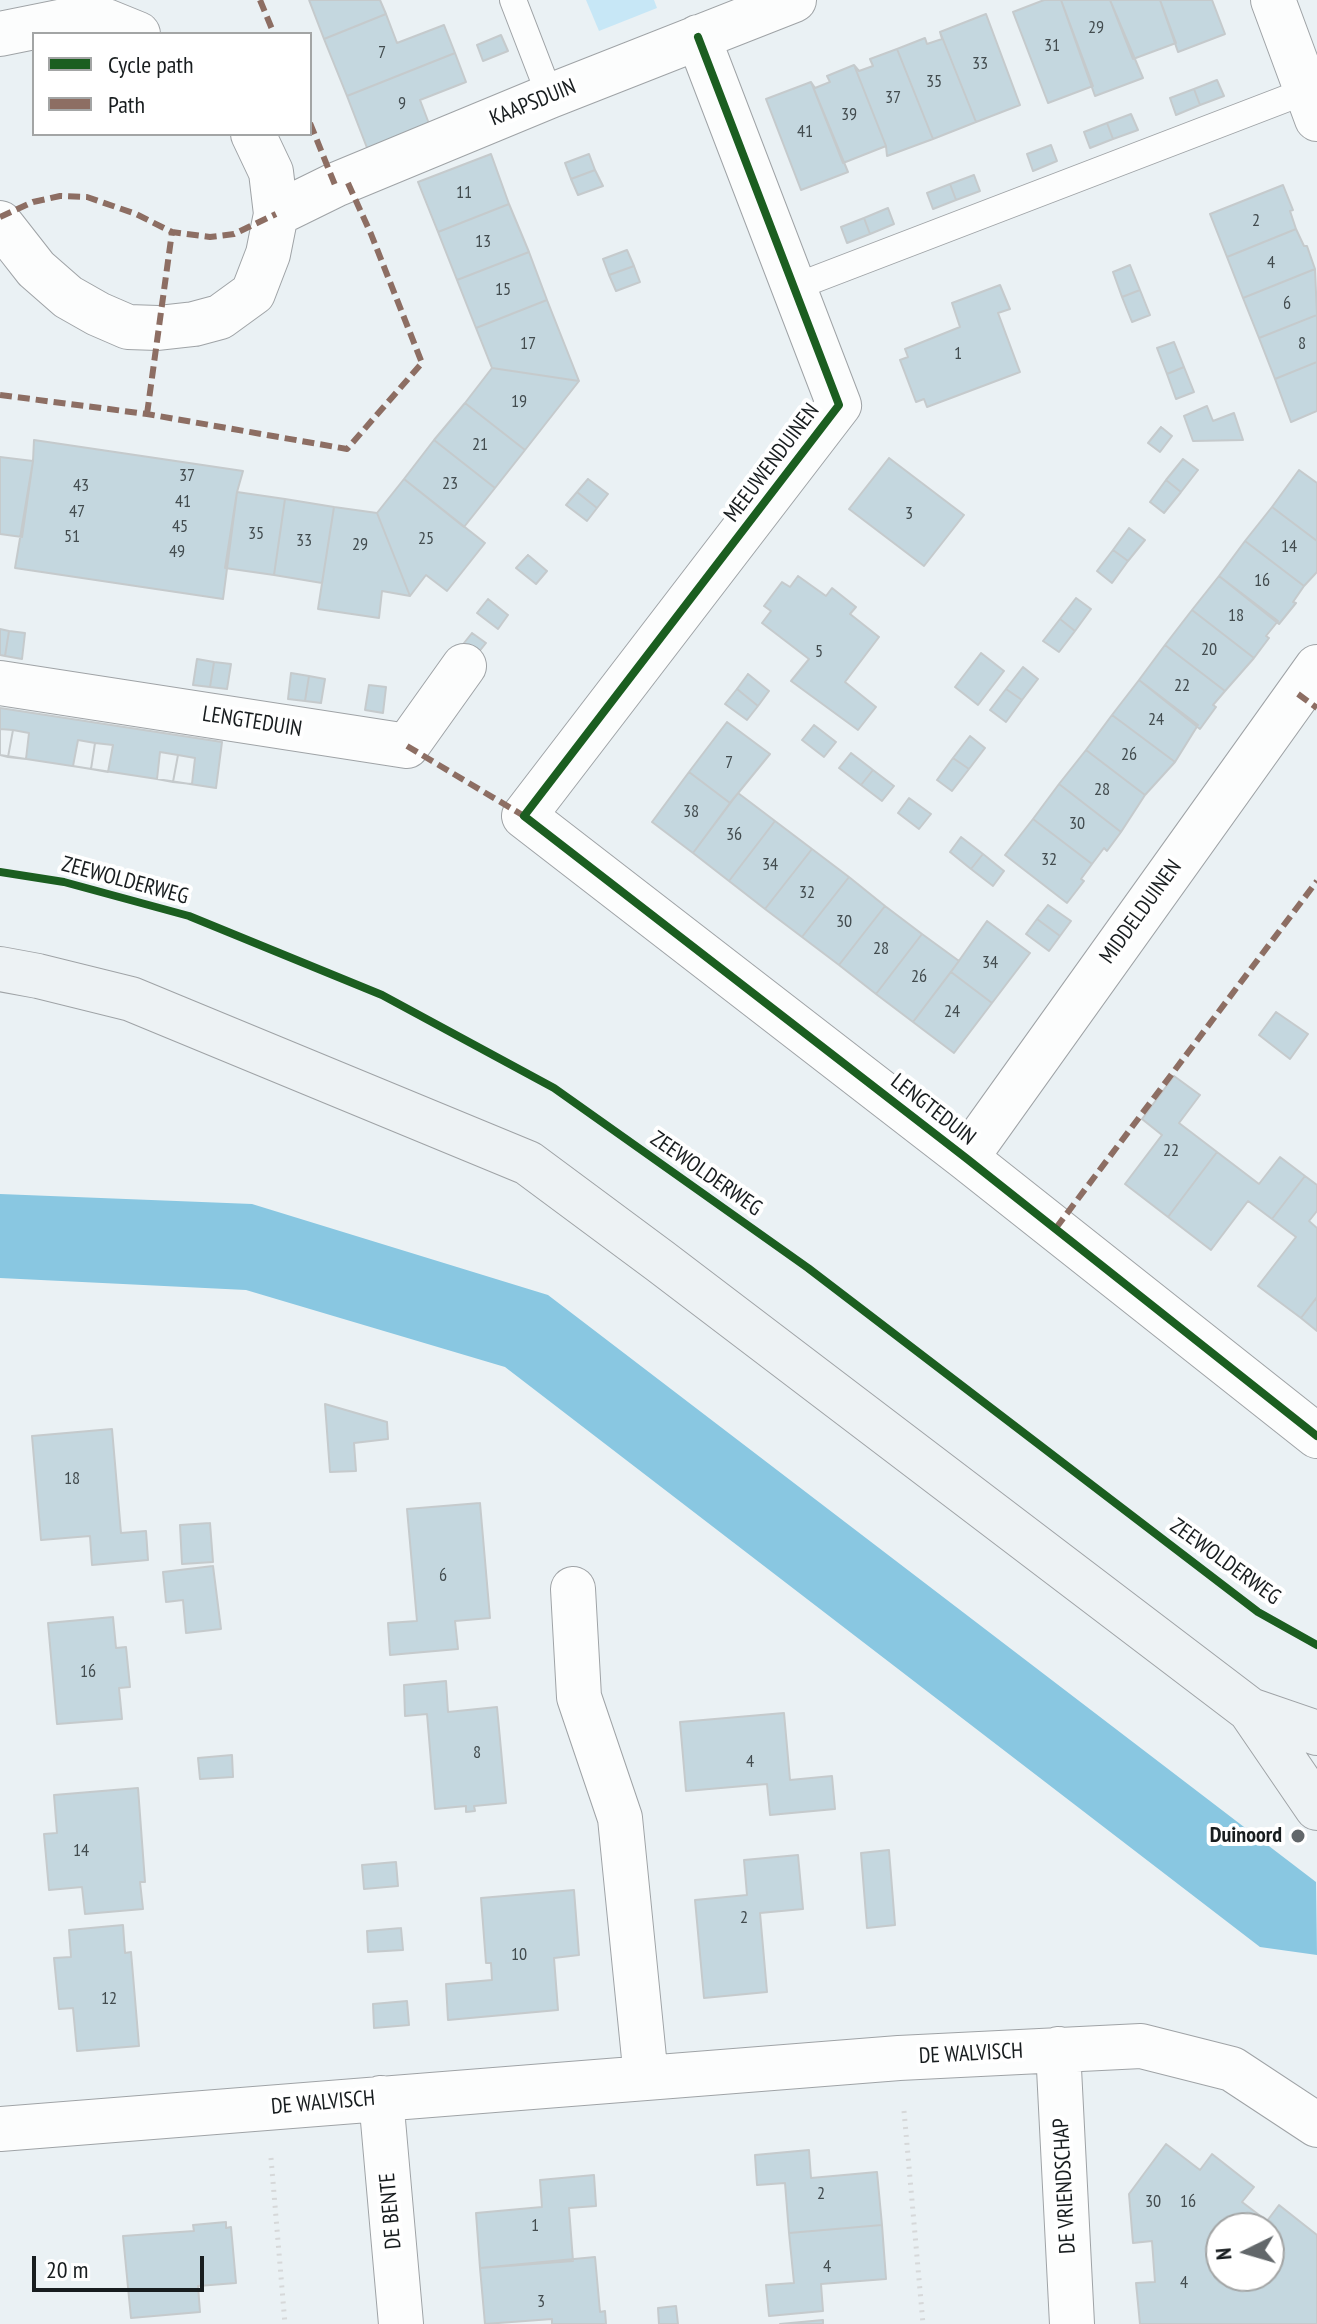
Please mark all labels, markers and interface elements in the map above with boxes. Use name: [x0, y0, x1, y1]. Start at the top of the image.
house number: 29: [1088, 17, 1104, 39]
legend: [32, 32, 312, 136]
house number: 31: [1044, 35, 1060, 57]
house number: 7: [378, 42, 386, 64]
text: Cycle path: [108, 49, 194, 80]
house number: 33: [972, 53, 988, 75]
house number: 35: [926, 71, 942, 93]
street label: KAAPSDUIN: [486, 74, 580, 132]
house number: 37: [885, 87, 901, 109]
text: Path: [108, 89, 145, 120]
house number: 9: [398, 93, 406, 115]
house number: 39: [841, 104, 857, 126]
house number: 41: [797, 121, 813, 143]
house number: 11: [456, 182, 472, 204]
house number: 2: [1252, 210, 1260, 232]
house number: 13: [475, 231, 491, 253]
house number: 4: [1267, 252, 1275, 274]
house number: 15: [495, 279, 511, 301]
house number: 6: [1283, 293, 1291, 315]
house number: 17: [520, 333, 536, 355]
house number: 8: [1298, 333, 1306, 355]
house number: 1: [954, 343, 962, 365]
house number: 19: [511, 391, 527, 413]
street label: MEEUWENDUINEN: [719, 398, 825, 528]
house number: 21: [472, 434, 488, 456]
house number: 37: [179, 465, 195, 487]
house number: 23: [442, 473, 458, 495]
house number: 43: [73, 475, 89, 497]
house number: 41: [175, 491, 191, 513]
house number: 47: [69, 501, 85, 523]
house number: 3: [905, 503, 913, 525]
house number: 45: [172, 516, 188, 538]
house number: 35: [248, 523, 264, 545]
house number: 51: [64, 526, 80, 548]
house number: 25: [418, 528, 434, 550]
house number: 33: [296, 530, 312, 552]
house number: 29: [352, 534, 368, 556]
house number: 14: [1281, 536, 1297, 558]
house number: 49: [169, 541, 185, 563]
house number: 16: [1254, 570, 1270, 592]
house number: 18: [1228, 605, 1244, 627]
house number: 20: [1201, 639, 1217, 661]
house number: 5: [815, 641, 823, 663]
house number: 22: [1174, 675, 1190, 697]
street label: LENGTEDUIN: [200, 701, 304, 743]
house number: 24: [1148, 709, 1164, 731]
house number: 26: [1121, 744, 1137, 766]
house number: 7: [725, 752, 733, 774]
house number: 28: [1094, 779, 1110, 801]
house number: 38: [683, 801, 699, 823]
house number: 30: [1069, 813, 1085, 835]
house number: 36: [726, 824, 742, 846]
house number: 32: [1041, 849, 1057, 871]
street label: ZEEWOLDERWEG: [59, 851, 191, 911]
house number: 34: [762, 854, 778, 876]
street label: MIDDELDUINEN: [1094, 855, 1188, 969]
house number: 32: [799, 882, 815, 904]
house number: 30: [836, 911, 852, 933]
house number: 28: [873, 938, 889, 960]
house number: 34: [982, 952, 998, 974]
house number: 26: [911, 966, 927, 988]
house number: 24: [944, 1001, 960, 1023]
street label: LENGTEDUIN: [885, 1069, 981, 1151]
street label: ZEEWOLDERWEG: [645, 1126, 767, 1222]
house number: 22: [1163, 1140, 1179, 1162]
house number: 18: [64, 1468, 80, 1490]
street label: ZEEWOLDERWEG: [1165, 1513, 1285, 1611]
house number: 6: [439, 1565, 447, 1587]
house number: 16: [80, 1661, 96, 1683]
house number: 8: [473, 1742, 481, 1764]
house number: 4: [746, 1751, 754, 1773]
place label: Duinoord: [1210, 1823, 1282, 1849]
marker: Duinoord: [1289, 1827, 1307, 1845]
house number: 14: [73, 1840, 89, 1862]
house number: 2: [740, 1907, 748, 1929]
house number: 10: [511, 1944, 527, 1966]
house number: 12: [101, 1988, 117, 2010]
street label: DE WALVISCH: [918, 2038, 1024, 2070]
street label: DE WALVISCH: [270, 2085, 376, 2121]
street label: DE VRIENDSCHAP: [1048, 2117, 1082, 2255]
street label: DE BENTE: [375, 2172, 407, 2250]
house number: 2: [817, 2183, 825, 2205]
house number: 30: [1145, 2191, 1161, 2213]
house number: 16: [1180, 2191, 1196, 2213]
north arrow: [1205, 2212, 1285, 2292]
house number: 1: [531, 2215, 539, 2237]
scale bar: [36, 2240, 208, 2290]
text: N: [1209, 2247, 1238, 2261]
text: 20 m: [46, 2254, 88, 2285]
house number: 4: [823, 2256, 831, 2278]
house number: 4: [1180, 2272, 1188, 2294]
house number: 3: [537, 2291, 545, 2313]

